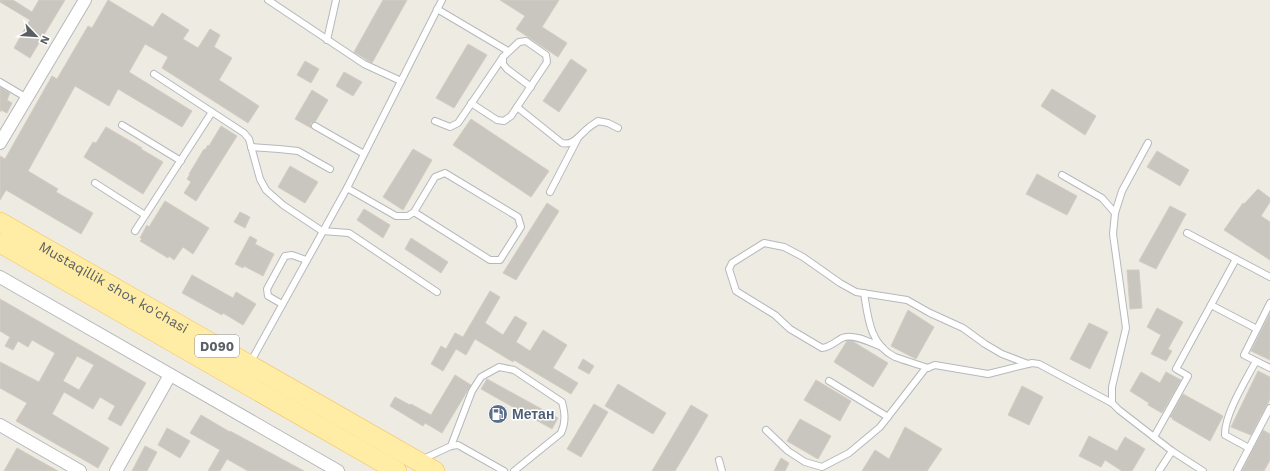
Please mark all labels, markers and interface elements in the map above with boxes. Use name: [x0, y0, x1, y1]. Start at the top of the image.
north arrow: [16, 16, 56, 56]
text: N: [37, 34, 52, 46]
street label: Mustaqillik shox ko'chasi: [36, 238, 191, 336]
road number: D090: [195, 335, 239, 357]
fuel station icon: Метан: [487, 403, 509, 425]
place label: Метан: [512, 406, 554, 422]

